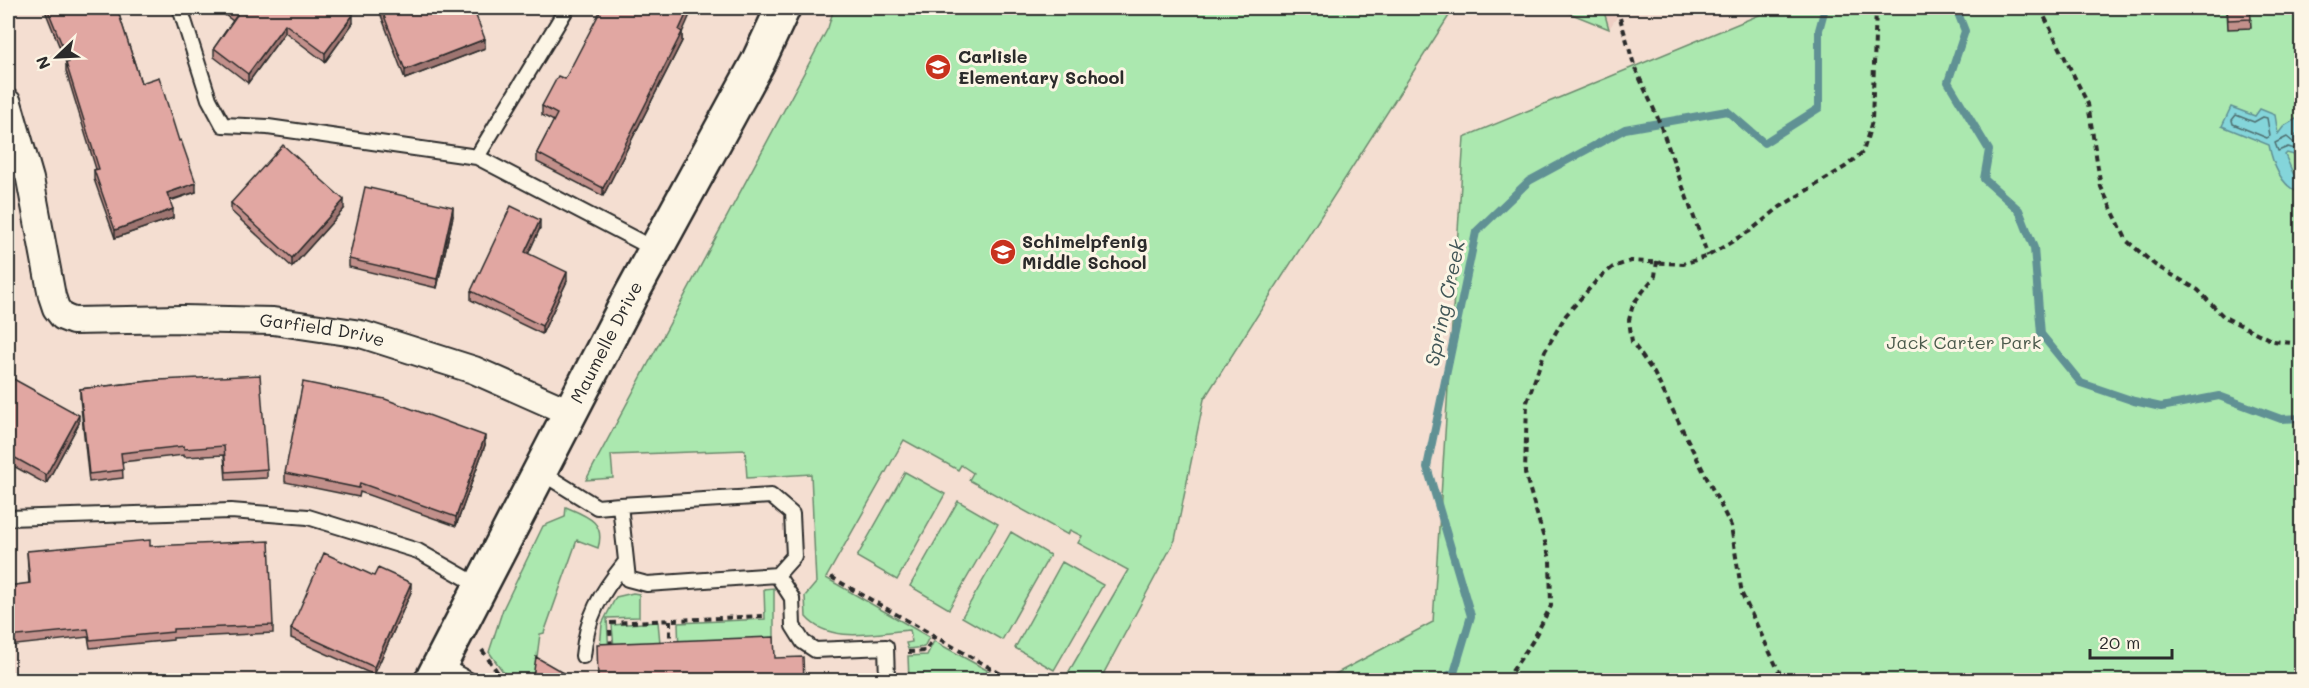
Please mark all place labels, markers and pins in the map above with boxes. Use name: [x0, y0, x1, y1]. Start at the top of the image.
place label: Carlisle Elementary School: [958, 44, 1124, 89]
school or university icon: Carlisle Elementary School: [923, 52, 953, 82]
place label: Schimelpfenig Middle School: [1022, 229, 1148, 274]
school or university icon: Schimelpfenig Middle School: [988, 237, 1018, 267]

